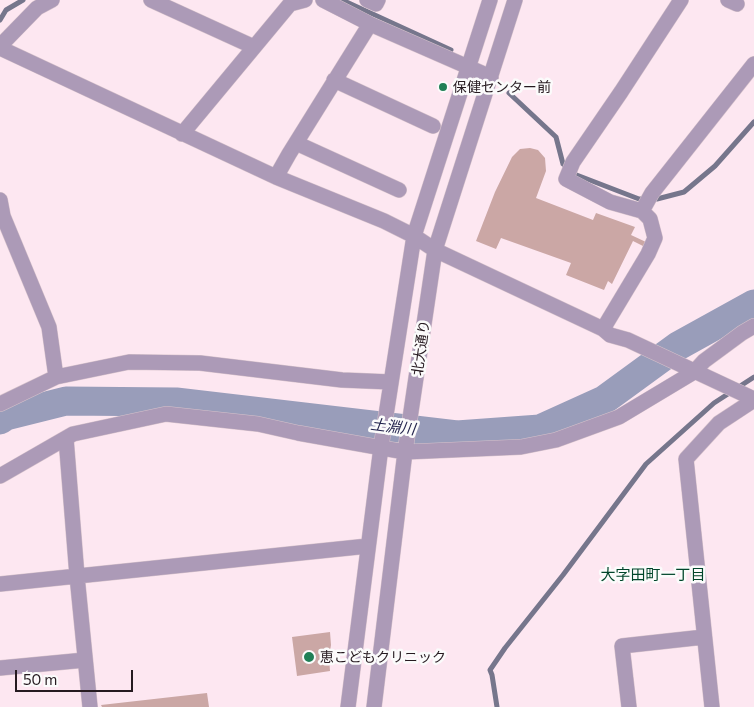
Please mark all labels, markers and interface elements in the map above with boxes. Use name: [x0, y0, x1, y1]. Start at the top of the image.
place label: 保健センター前: [453, 79, 551, 95]
marker: 保健センター前: [437, 81, 449, 93]
street label: 北大通り: [409, 319, 433, 377]
water label: 土淵川: [370, 415, 416, 439]
district label: 大字田町一丁目: [601, 566, 705, 584]
place label: 恵こどもクリニック: [320, 649, 446, 665]
marker: 恵こどもクリニック: [302, 650, 316, 664]
scale bar: [18, 660, 135, 692]
text: 50 m: [23, 670, 57, 688]

